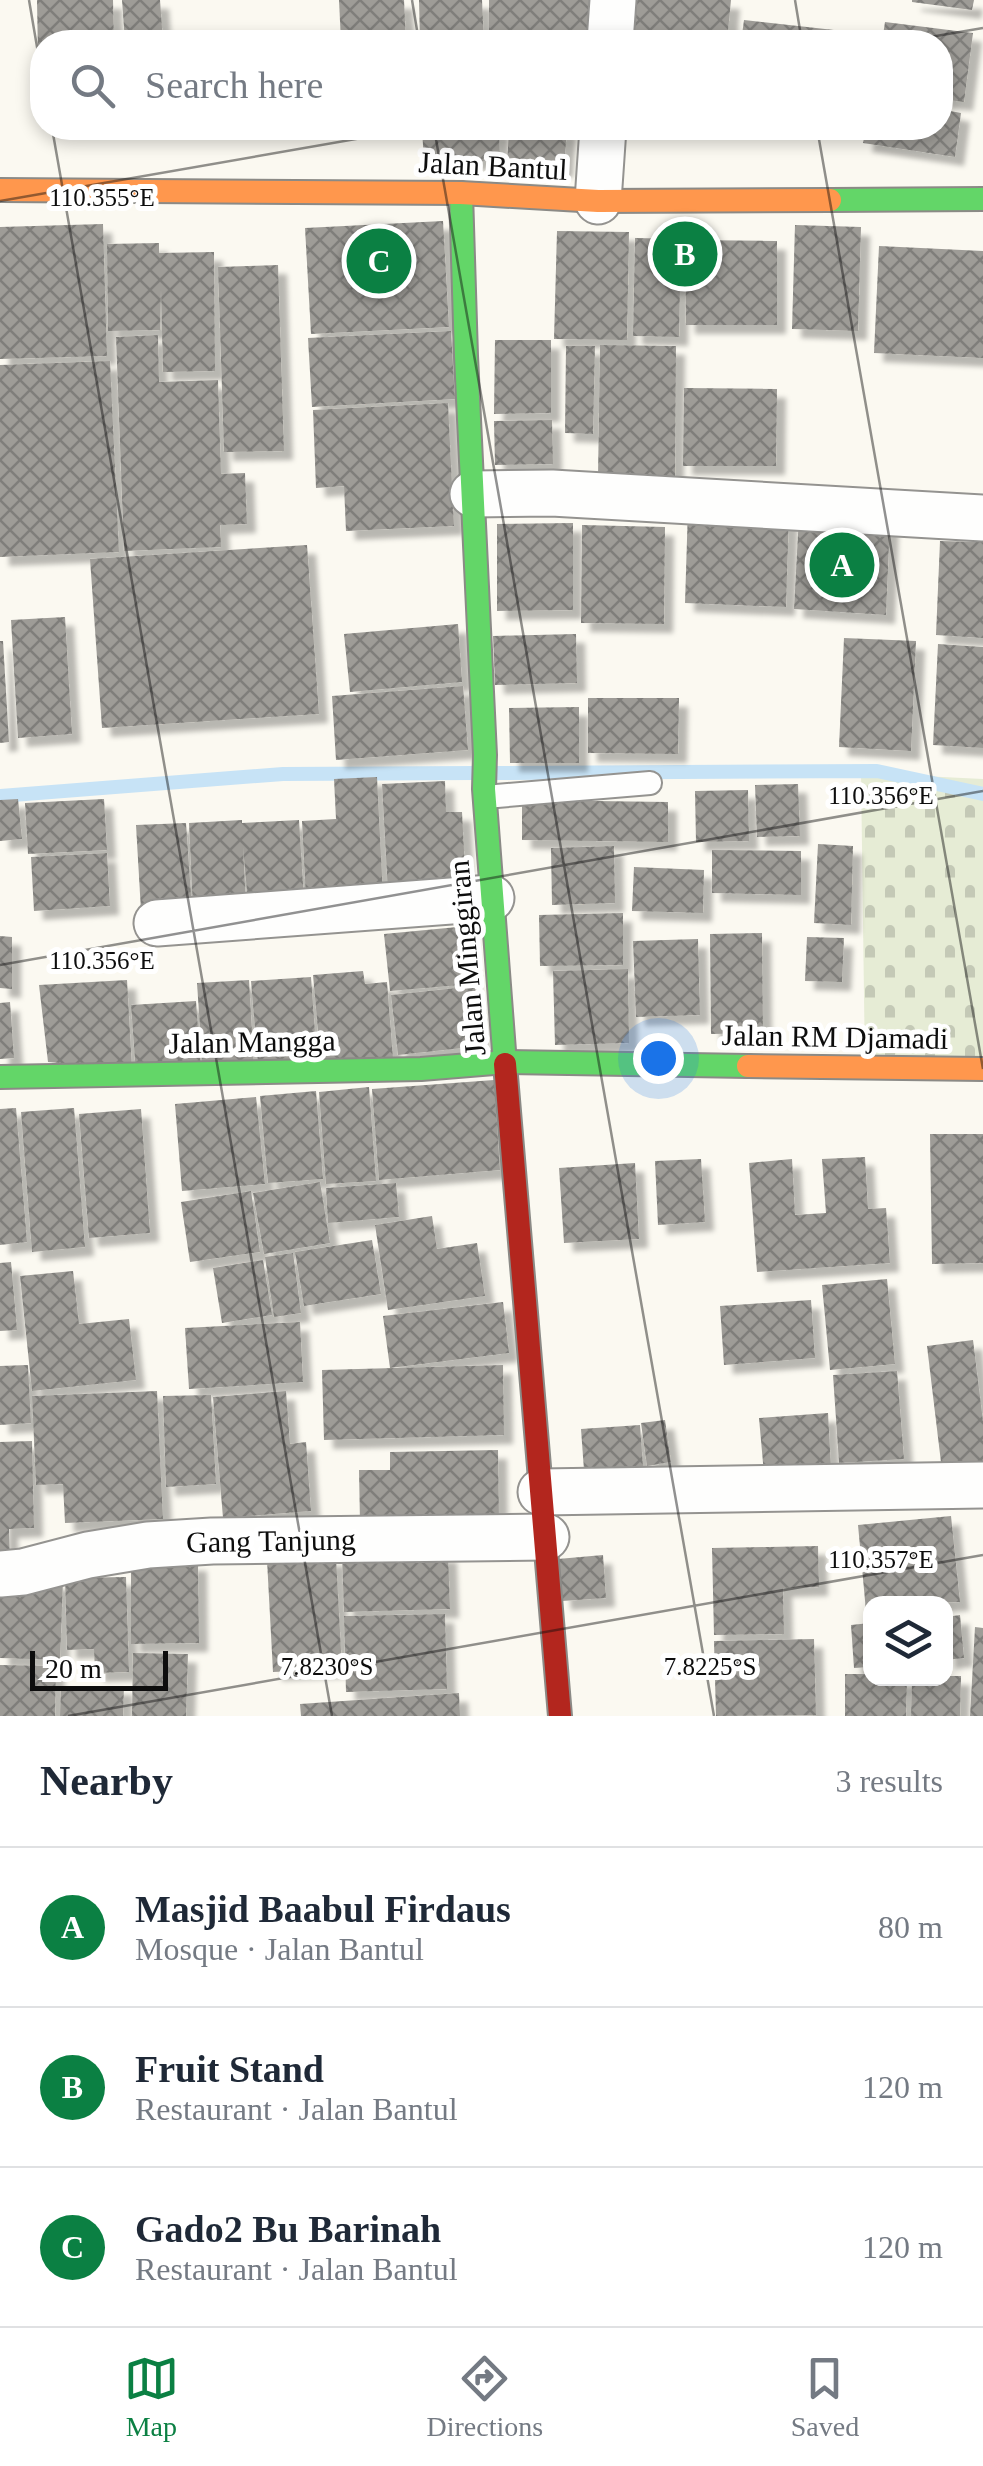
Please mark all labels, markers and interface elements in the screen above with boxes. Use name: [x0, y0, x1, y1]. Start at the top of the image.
search box: [30, 30, 953, 140]
icon: search: [65, 58, 120, 113]
text: Search here: [145, 64, 323, 106]
street label: Jalan Bantul: [418, 145, 568, 186]
text: 110.355°E: [49, 184, 155, 211]
pin: B: [652, 216, 718, 292]
pin: C: [346, 224, 412, 298]
pin: A: [810, 528, 874, 602]
text: 110.356°E: [828, 782, 934, 809]
street label: Jalan Minggiran: [442, 859, 491, 1057]
text: 110.356°E: [49, 947, 155, 974]
street label: Jalan RM Djamadi: [721, 1018, 949, 1055]
street label: Jalan Mangga: [168, 1024, 336, 1059]
your location: [633, 1033, 684, 1084]
street label: Gang Tanjung: [186, 1523, 356, 1558]
text: 110.357°E: [828, 1546, 934, 1573]
map controls: [863, 1596, 953, 1686]
button: layers: [863, 1596, 953, 1686]
scale bar: [30, 1646, 168, 1690]
text: 20 m: [45, 1653, 102, 1684]
text: 7.8230°S: [281, 1653, 373, 1680]
text: 7.8225°S: [664, 1653, 756, 1680]
text: Nearby: [40, 1758, 173, 1804]
text: 3 results: [835, 1763, 943, 1799]
text: Masjid Baabul Firdaus: [135, 1888, 511, 1930]
text: A: [61, 1909, 84, 1945]
text: 80 m: [878, 1909, 943, 1945]
text: Mosque · Jalan Bantul: [135, 1931, 424, 1967]
text: Fruit Stand: [135, 2048, 324, 2090]
text: B: [62, 2069, 83, 2105]
text: 120 m: [862, 2069, 943, 2105]
text: Restaurant · Jalan Bantul: [135, 2091, 458, 2127]
text: Gado2 Bu Barinah: [135, 2208, 441, 2250]
text: C: [61, 2229, 84, 2265]
text: 120 m: [862, 2229, 943, 2265]
text: Restaurant · Jalan Bantul: [135, 2251, 458, 2287]
tab: Map: [124, 2351, 179, 2443]
tab: Directions: [426, 2351, 543, 2443]
tab: Saved: [791, 2351, 859, 2443]

